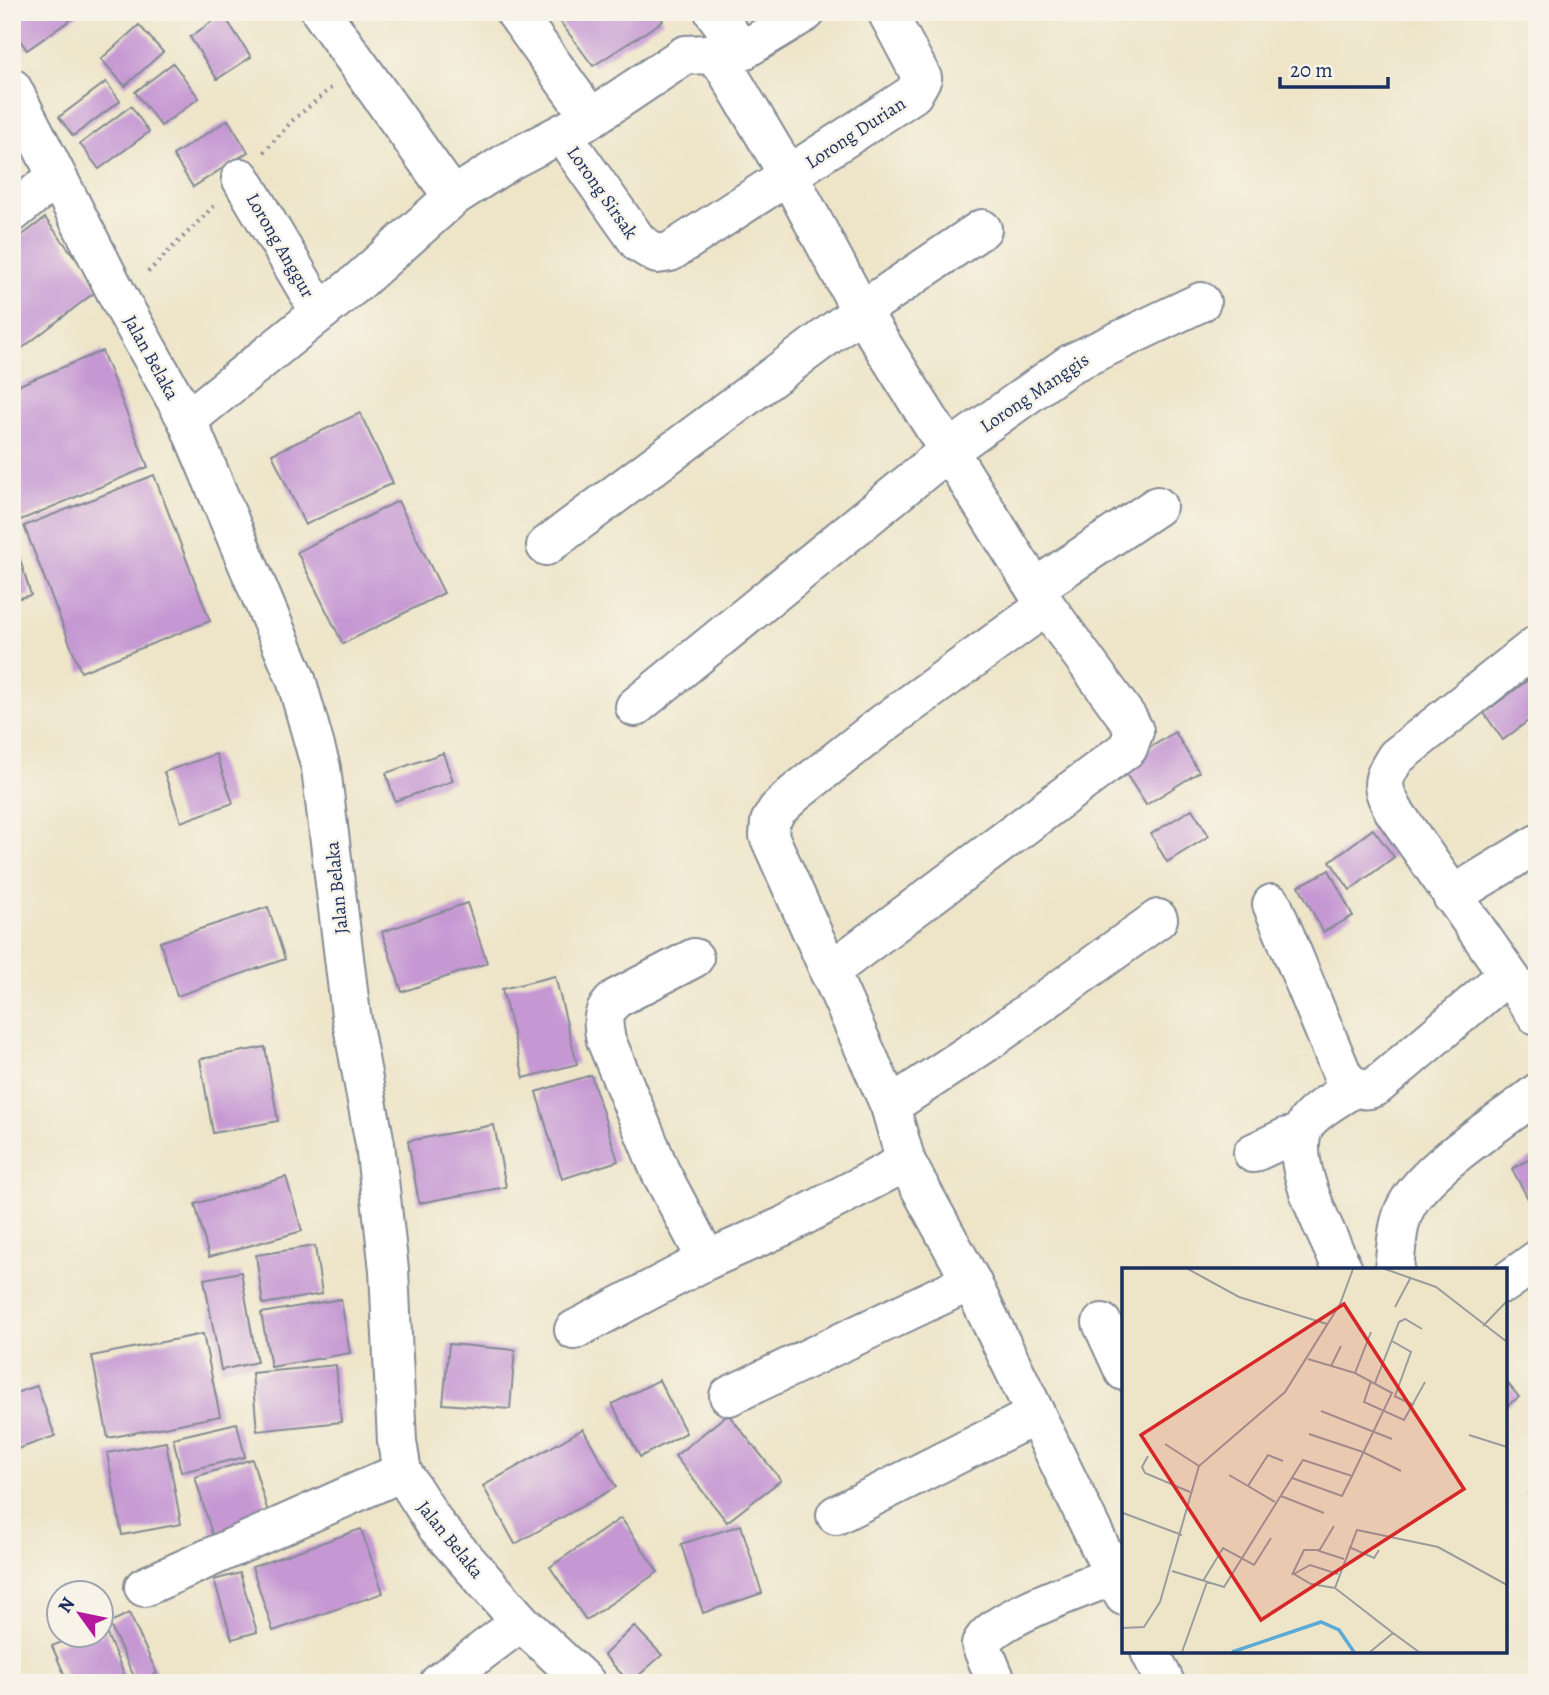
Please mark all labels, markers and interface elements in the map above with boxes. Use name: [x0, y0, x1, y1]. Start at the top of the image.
scale bar: [1280, 46, 1388, 90]
text: 20 m: [1290, 56, 1333, 84]
street label: Lorong Durian: [800, 91, 911, 175]
street label: Lorong Sirsak: [561, 141, 644, 245]
street label: Lorong Anggur: [240, 188, 321, 303]
street label: Jalan Belaka: [117, 310, 185, 405]
street label: Lorong Manggis: [975, 347, 1094, 439]
street label: Jalan Belaka: [319, 840, 355, 936]
inset map: [1122, 1268, 1507, 1653]
street label: Jalan Belaka: [411, 1495, 490, 1584]
north arrow: [46, 1580, 116, 1650]
text: N: [52, 1592, 81, 1618]

